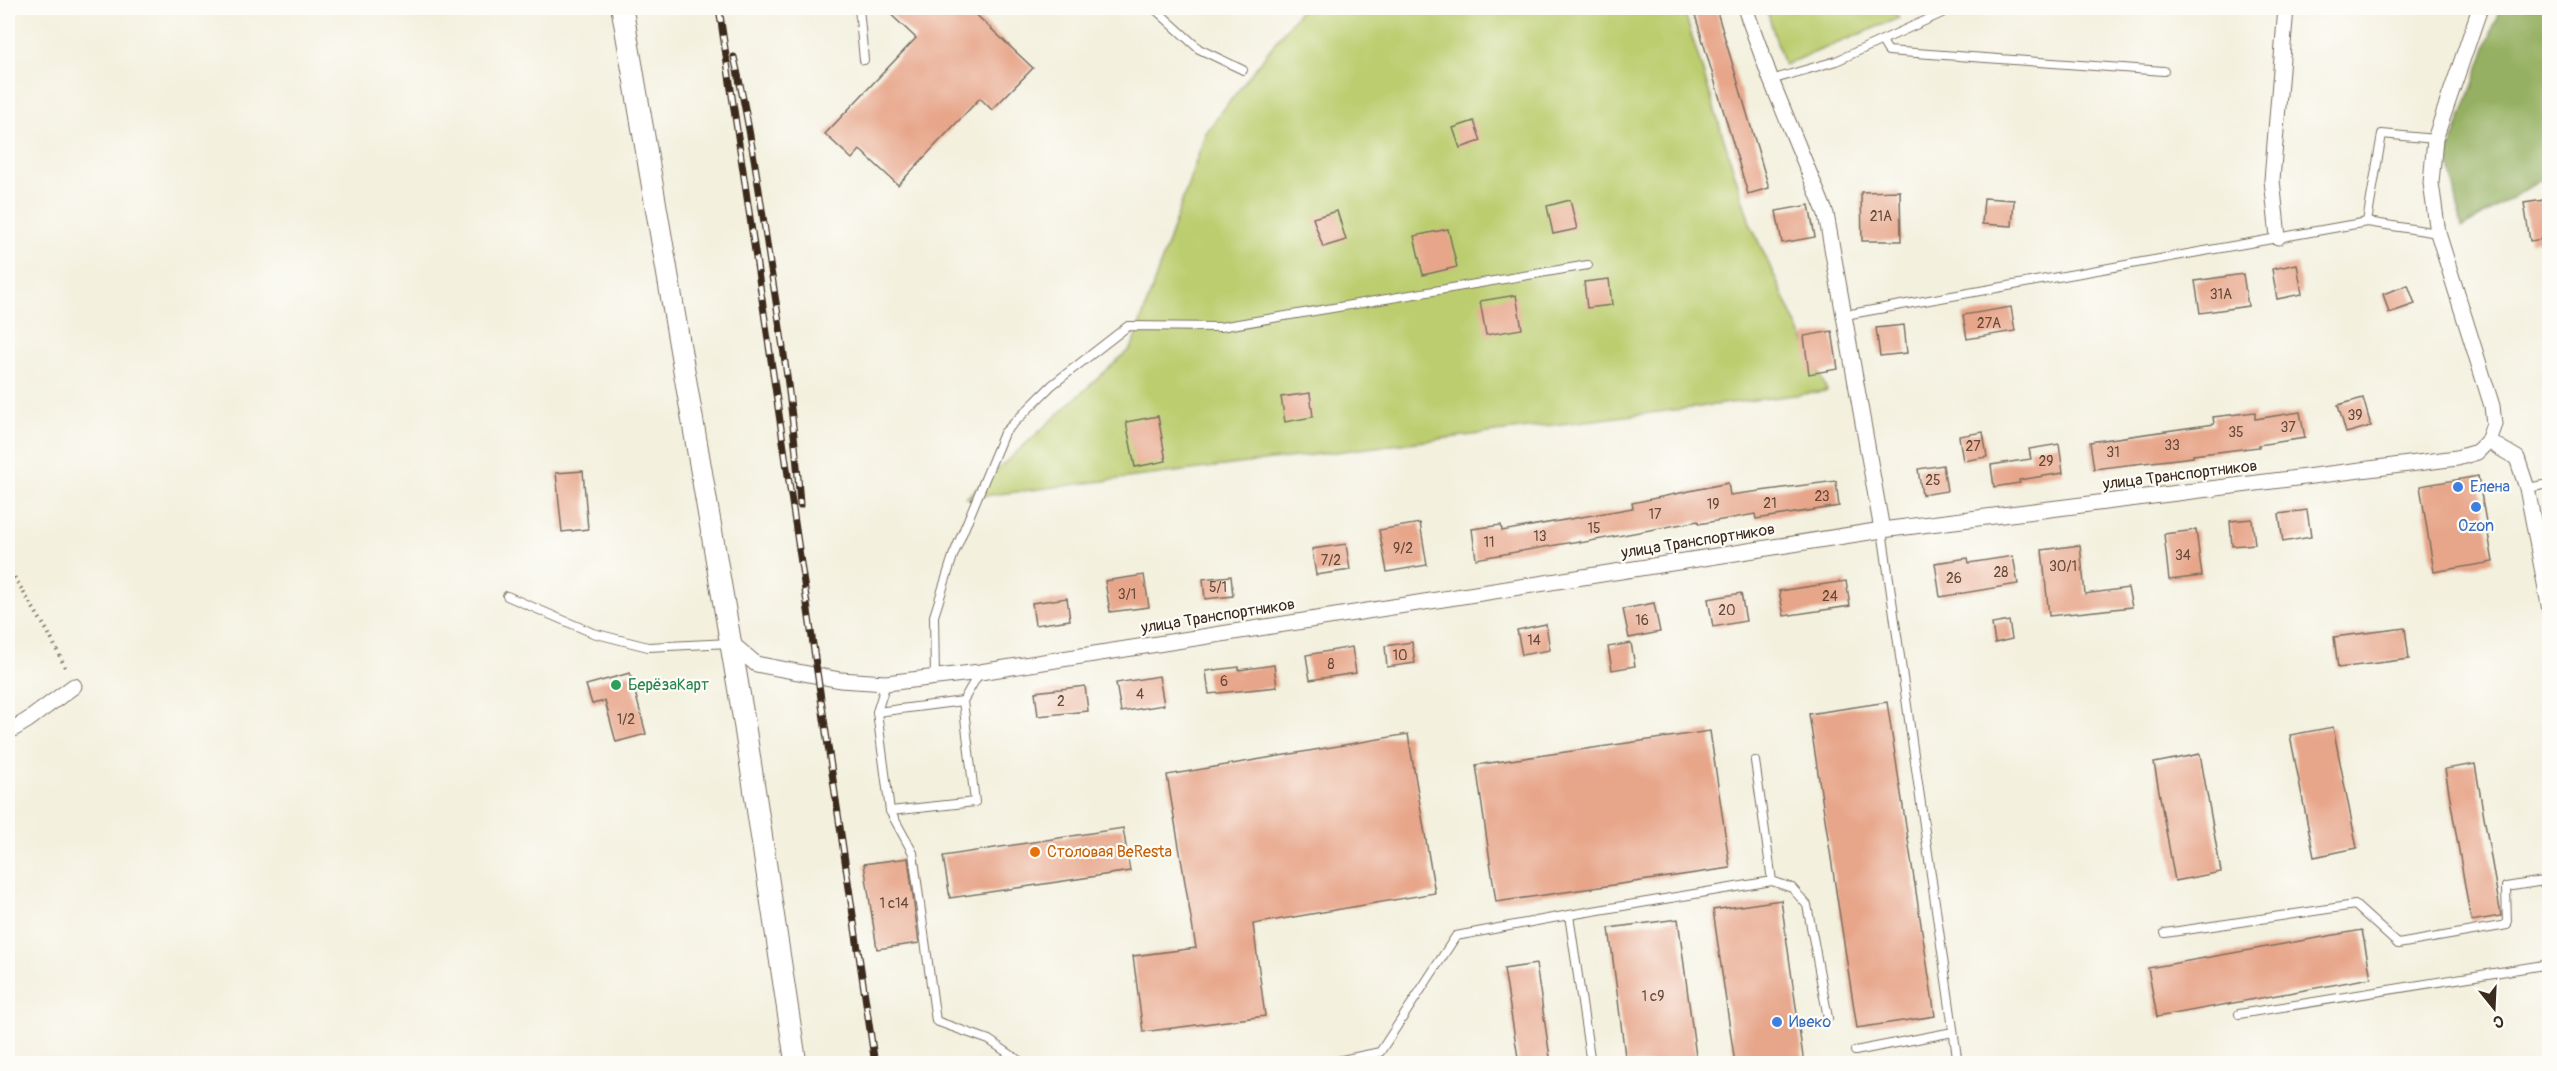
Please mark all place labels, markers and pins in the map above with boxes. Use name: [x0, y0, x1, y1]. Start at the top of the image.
place label: Елена: [2470, 477, 2510, 497]
marker: Елена: [2451, 480, 2465, 494]
marker: Ozon: [2469, 500, 2483, 514]
place label: Ozon: [2458, 516, 2494, 536]
place label: БерёзаКарт: [628, 675, 709, 695]
marker: БерёзаКарт: [609, 678, 623, 692]
place label: Столовая BeResta: [1047, 842, 1172, 862]
marker: Столовая BeResta: [1028, 845, 1042, 859]
place label: Ивеко: [1789, 1012, 1832, 1032]
marker: Ивеко: [1770, 1015, 1784, 1029]

